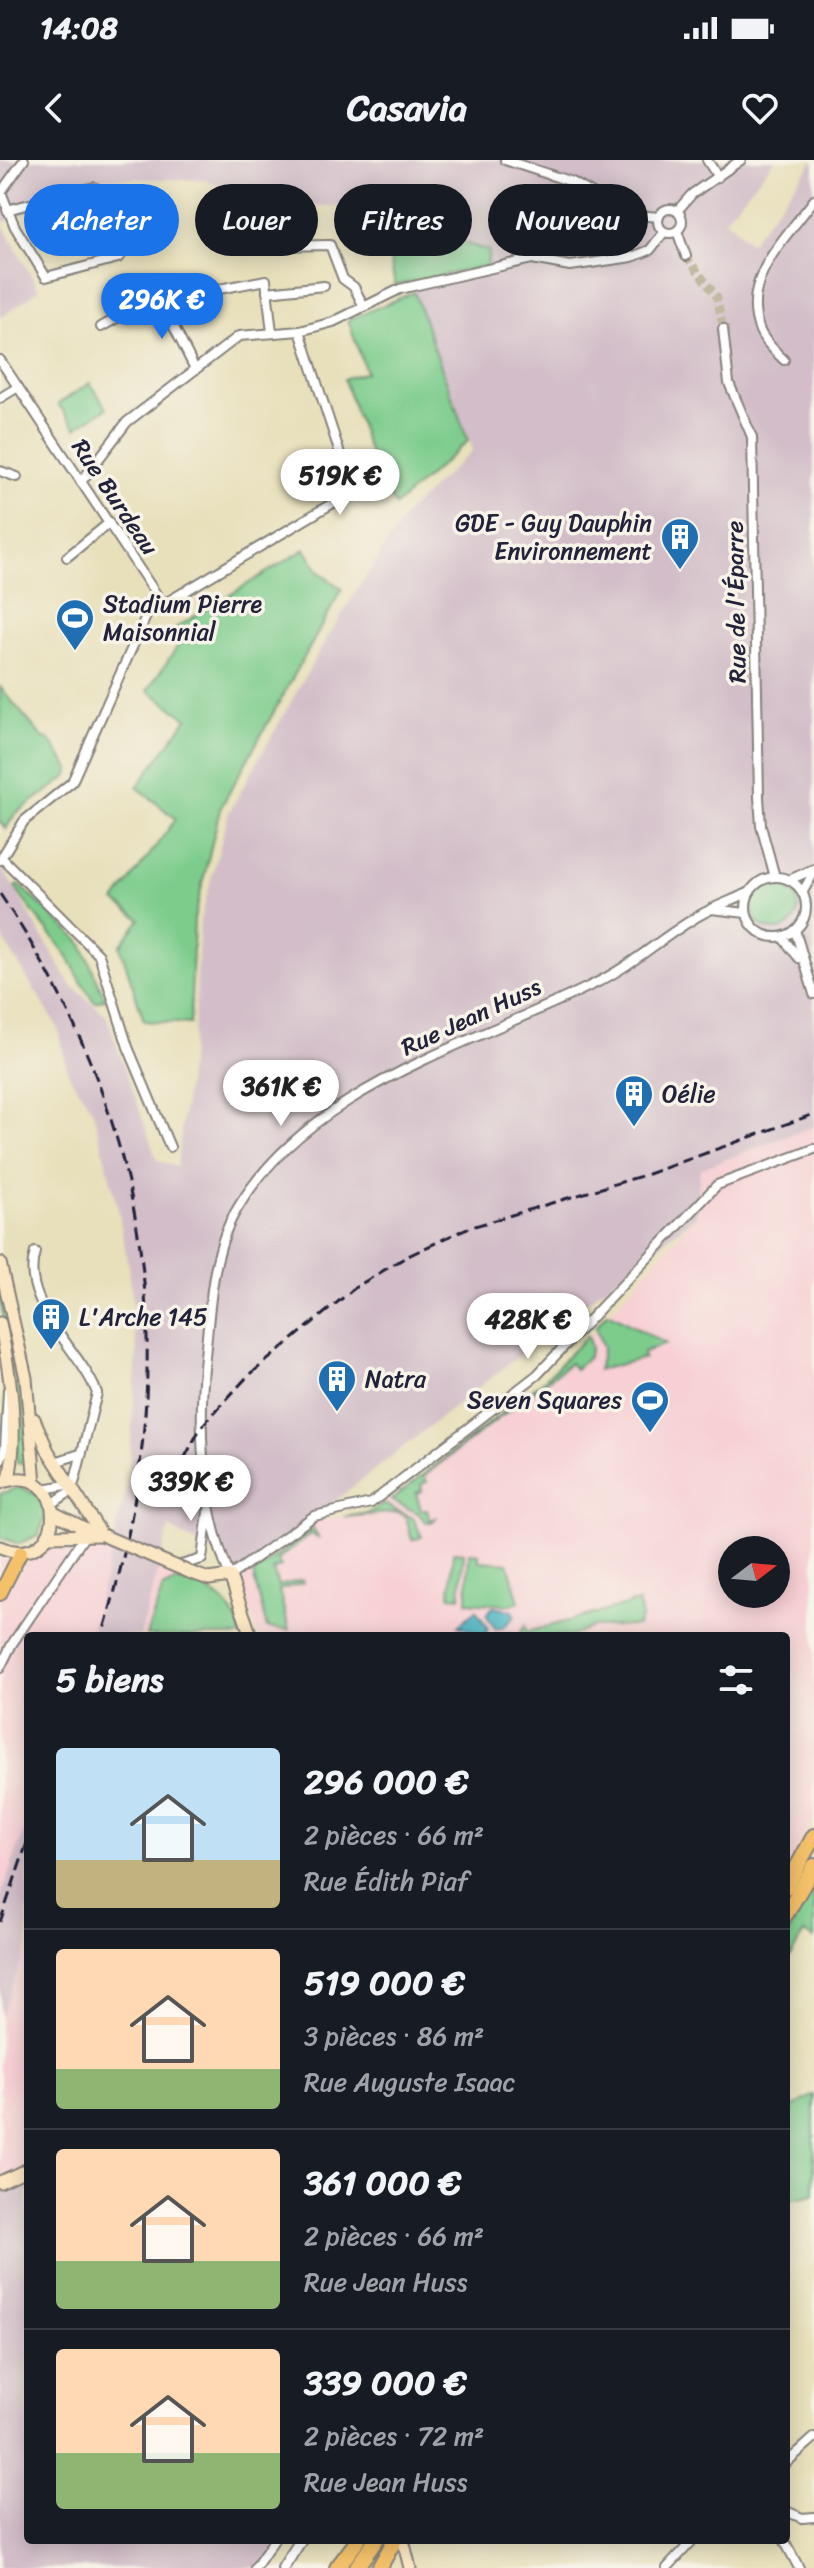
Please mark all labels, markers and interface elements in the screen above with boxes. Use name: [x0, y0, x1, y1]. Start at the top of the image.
text: 14:08: [40, 1, 118, 55]
text: Casavia: [347, 76, 467, 140]
icon: back: [32, 86, 76, 130]
icon: heart: [738, 86, 782, 130]
chip: Acheter: [24, 184, 179, 256]
chip: Louer: [195, 184, 318, 256]
chip: Filtres: [334, 184, 472, 256]
chip: Nouveau: [488, 184, 648, 256]
pin: 296K €: [97, 273, 227, 341]
text: 296K €: [119, 276, 205, 322]
street label: Rue Burdeau: [60, 430, 170, 564]
pin: 519K €: [275, 449, 405, 517]
text: 519K €: [299, 452, 381, 498]
place label: GDE - Guy Dauphin Environnement: [455, 502, 652, 572]
building icon: GDE - Guy Dauphin Environnement: [659, 516, 701, 571]
street label: Rue de l'Éparre: [714, 520, 758, 684]
place label: Stadium Pierre Maisonnial: [103, 583, 263, 653]
sports icon: Stadium Pierre Maisonnial: [54, 597, 96, 652]
street label: Rue Jean Huss: [394, 966, 548, 1068]
pin: 361K €: [216, 1060, 346, 1128]
text: 361K €: [241, 1063, 321, 1109]
building icon: Oélie: [613, 1073, 655, 1128]
place label: Oélie: [662, 1073, 716, 1115]
pin: 428K €: [463, 1293, 593, 1361]
building icon: L'Arche 145: [30, 1296, 72, 1351]
place label: L'Arche 145: [79, 1296, 208, 1338]
text: 428K €: [485, 1296, 571, 1342]
building icon: Natra: [316, 1358, 358, 1413]
place label: Natra: [365, 1358, 427, 1400]
place label: Seven Squares: [467, 1379, 622, 1421]
sports icon: Seven Squares: [629, 1379, 671, 1434]
pin: 339K €: [126, 1455, 256, 1523]
text: 339K €: [149, 1458, 233, 1504]
north arrow: [718, 1536, 790, 1608]
map controls: [718, 1536, 790, 1608]
text: 5 biens: [56, 1650, 163, 1710]
icon: filters: [714, 1658, 758, 1702]
text: 296 000 €: [304, 1752, 469, 1812]
icon: home: [120, 1780, 216, 1876]
text: 2 pièces · 66 m²: [304, 1812, 484, 1858]
text: Rue Édith Piaf: [304, 1858, 468, 1904]
text: 519 000 €: [304, 1953, 465, 2013]
icon: home: [120, 1981, 216, 2077]
text: 3 pièces · 86 m²: [304, 2013, 484, 2059]
text: Rue Auguste Isaac: [304, 2059, 516, 2105]
text: 361 000 €: [304, 2153, 461, 2213]
icon: home: [120, 2181, 216, 2277]
text: 2 pièces · 66 m²: [304, 2213, 484, 2259]
text: Rue Jean Huss: [304, 2259, 467, 2305]
text: 339 000 €: [304, 2353, 467, 2413]
icon: home: [120, 2381, 216, 2477]
text: 2 pièces · 72 m²: [304, 2413, 484, 2459]
text: Rue Jean Huss: [304, 2459, 467, 2505]

